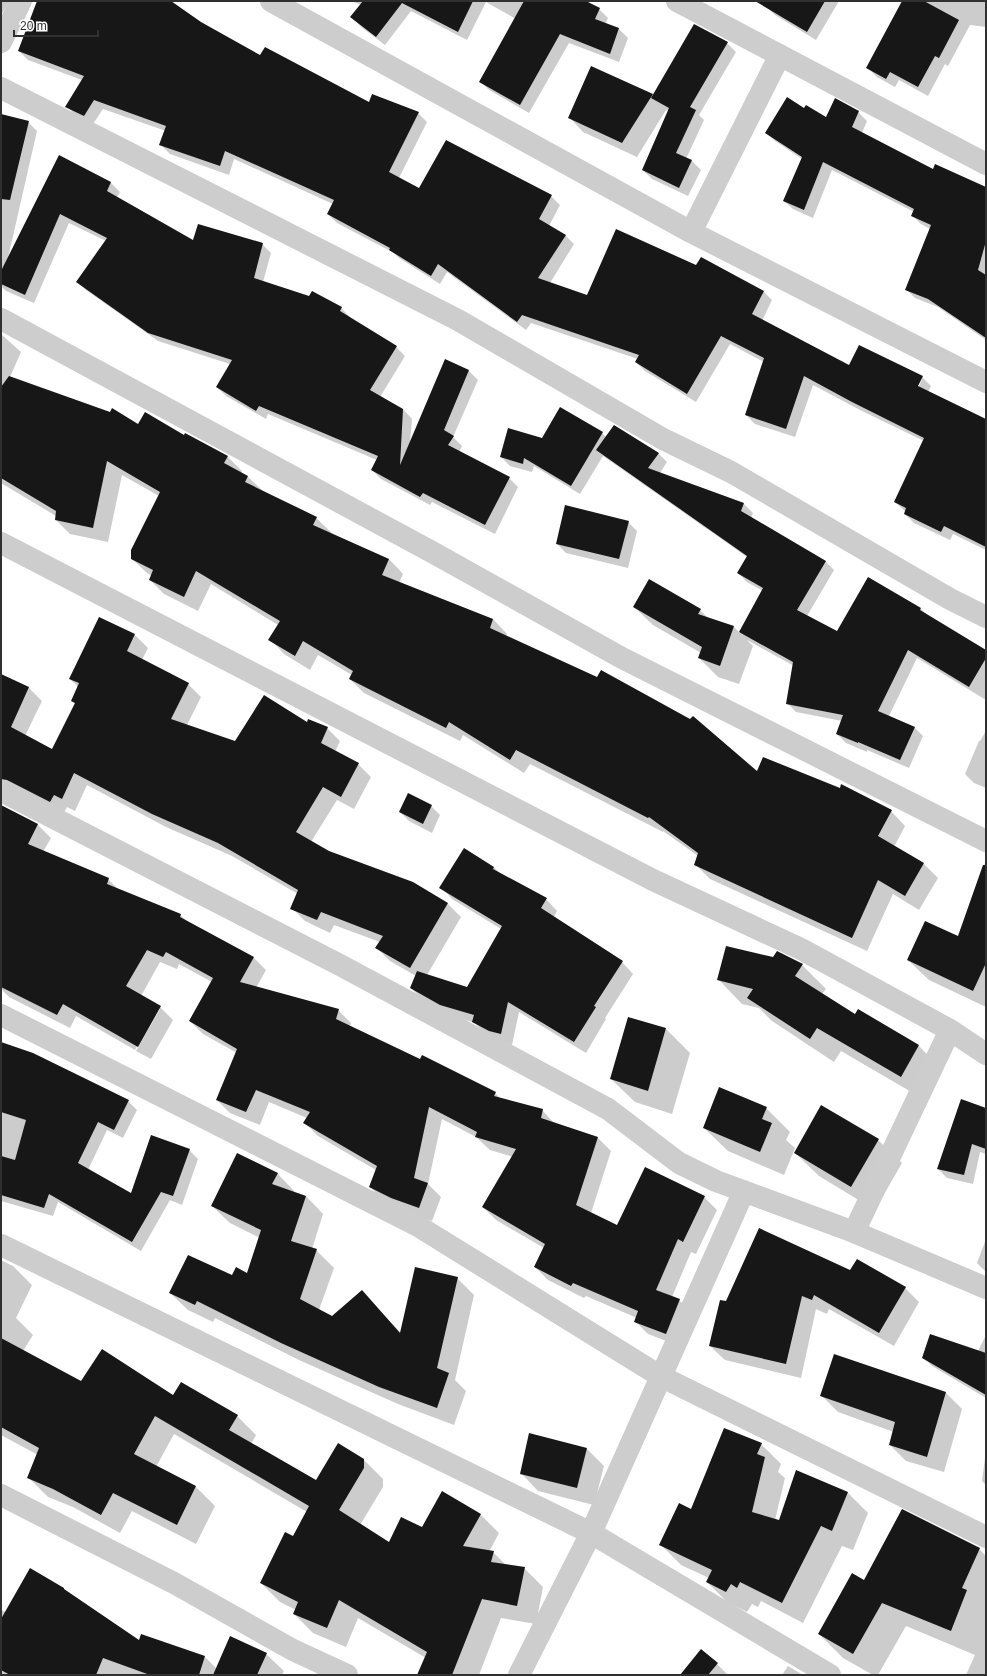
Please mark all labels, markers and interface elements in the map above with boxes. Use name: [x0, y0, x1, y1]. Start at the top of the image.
scale bar: [14, 12, 98, 38]
text: 20 m: [20, 19, 47, 33]

